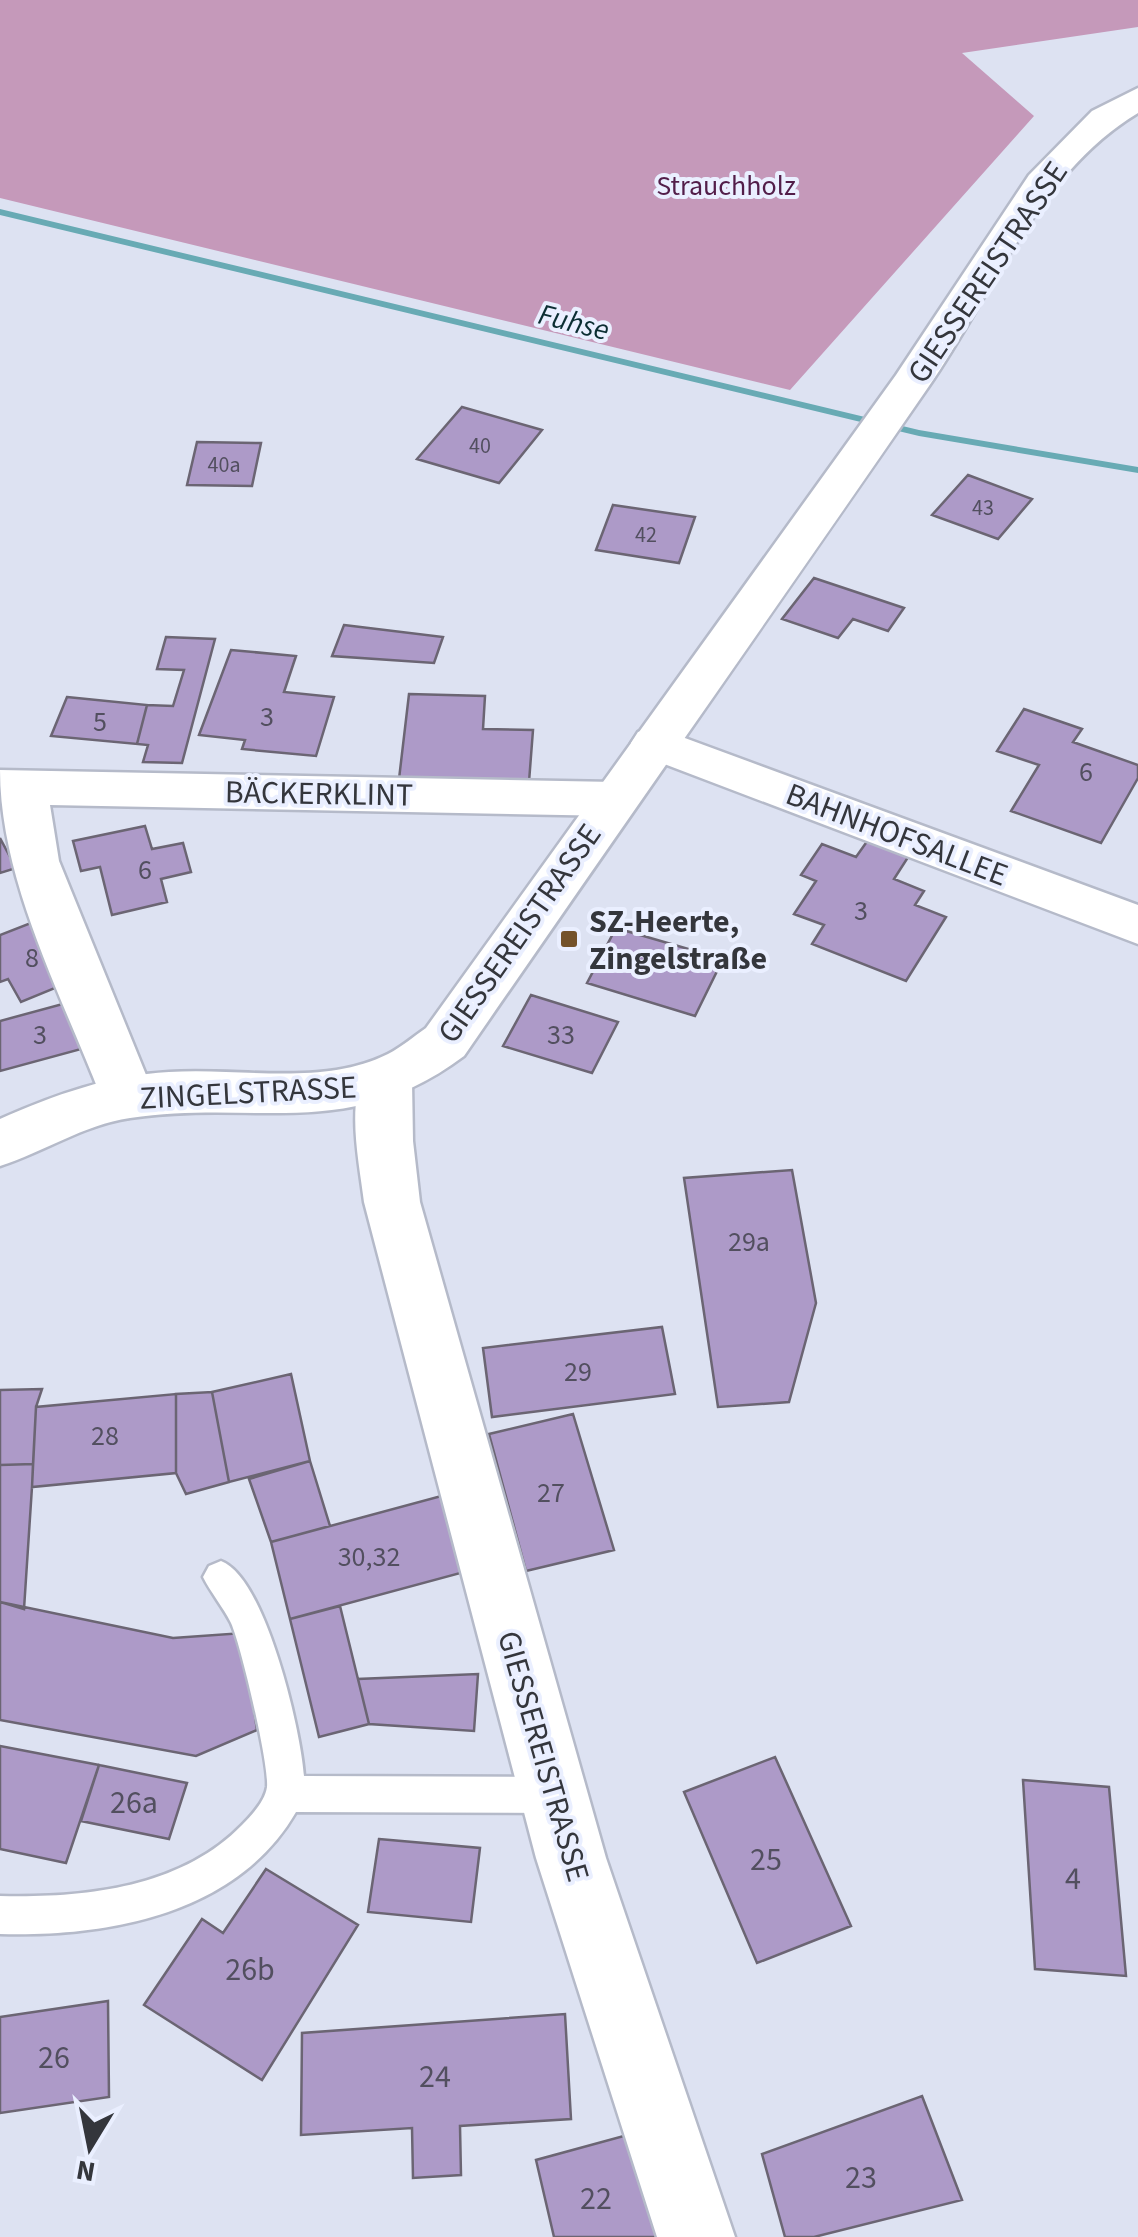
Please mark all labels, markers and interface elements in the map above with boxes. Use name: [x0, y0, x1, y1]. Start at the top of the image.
street label: GIESSEREISTRASSE: [896, 152, 1079, 393]
park label: Strauchholz: [656, 166, 796, 206]
water label: Fuhse: [534, 293, 614, 352]
house number: 40: [469, 430, 491, 462]
house number: 40a: [208, 449, 240, 481]
house number: 43: [972, 492, 994, 524]
house number: 42: [635, 519, 657, 551]
house number: 3: [260, 697, 274, 737]
house number: 5: [93, 702, 107, 742]
house number: 6: [1079, 752, 1093, 792]
street label: BÄCKERKLINT: [225, 769, 413, 819]
street label: BAHNHOFSALLEE: [779, 771, 1014, 898]
street label: GIESSEREISTRASSE: [427, 814, 613, 1053]
house number: 6: [138, 850, 152, 890]
house number: 3: [854, 891, 868, 931]
place label: SZ-Heerte, Zingelstraße: [589, 899, 767, 982]
marker: SZ-Heerte, Zingelstraße: [558, 928, 580, 950]
house number: 8: [25, 938, 39, 978]
house number: 3: [33, 1015, 47, 1055]
house number: 33: [547, 1015, 575, 1055]
street label: ZINGELSTRASSE: [138, 1064, 358, 1122]
house number: 29a: [728, 1222, 770, 1262]
house number: 29: [564, 1352, 592, 1392]
house number: 28: [91, 1416, 119, 1456]
house number: 27: [537, 1473, 565, 1513]
house number: 30,32: [338, 1537, 400, 1577]
street label: GIESSEREISTRASSE: [485, 1626, 601, 1887]
house number: 26a: [110, 1780, 158, 1826]
house number: 25: [750, 1837, 782, 1883]
house number: 4: [1065, 1856, 1081, 1902]
house number: 26b: [225, 1947, 275, 1993]
house number: 26: [38, 2035, 70, 2081]
house number: 24: [419, 2054, 451, 2100]
north arrow: [40, 2097, 140, 2197]
text: N: [73, 2149, 98, 2192]
house number: 23: [845, 2155, 877, 2201]
house number: 22: [580, 2176, 612, 2222]

